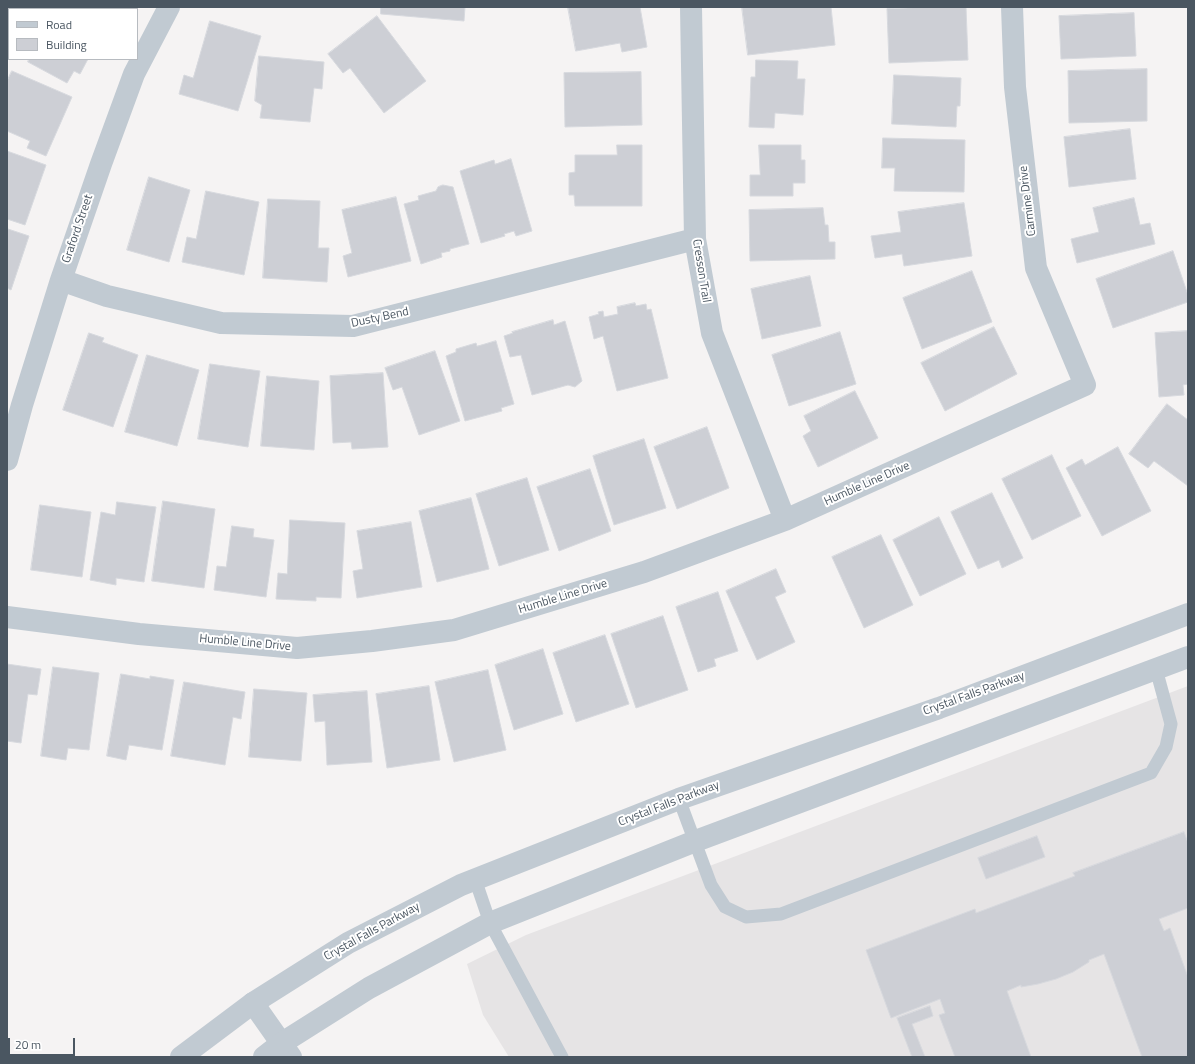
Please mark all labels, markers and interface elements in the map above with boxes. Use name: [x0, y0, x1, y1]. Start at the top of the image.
legend: [8, 8, 138, 60]
text: Road: [46, 15, 72, 34]
text: Building: [46, 35, 87, 54]
street label: Carmine Drive: [1017, 165, 1039, 237]
street label: Graford Street: [60, 193, 96, 265]
street label: Cresson Trail: [689, 238, 713, 304]
street label: Dusty Bend: [350, 305, 410, 331]
street label: Humble Line Drive: [822, 459, 912, 509]
street label: Humble Line Drive: [517, 577, 609, 617]
street label: Humble Line Drive: [199, 632, 291, 654]
street label: Crystal Falls Parkway: [921, 669, 1027, 719]
street label: Crystal Falls Parkway: [616, 778, 722, 830]
street label: Crystal Falls Parkway: [322, 900, 422, 964]
scale bar: [10, 1030, 77, 1056]
text: 20 m: [15, 1035, 41, 1054]

